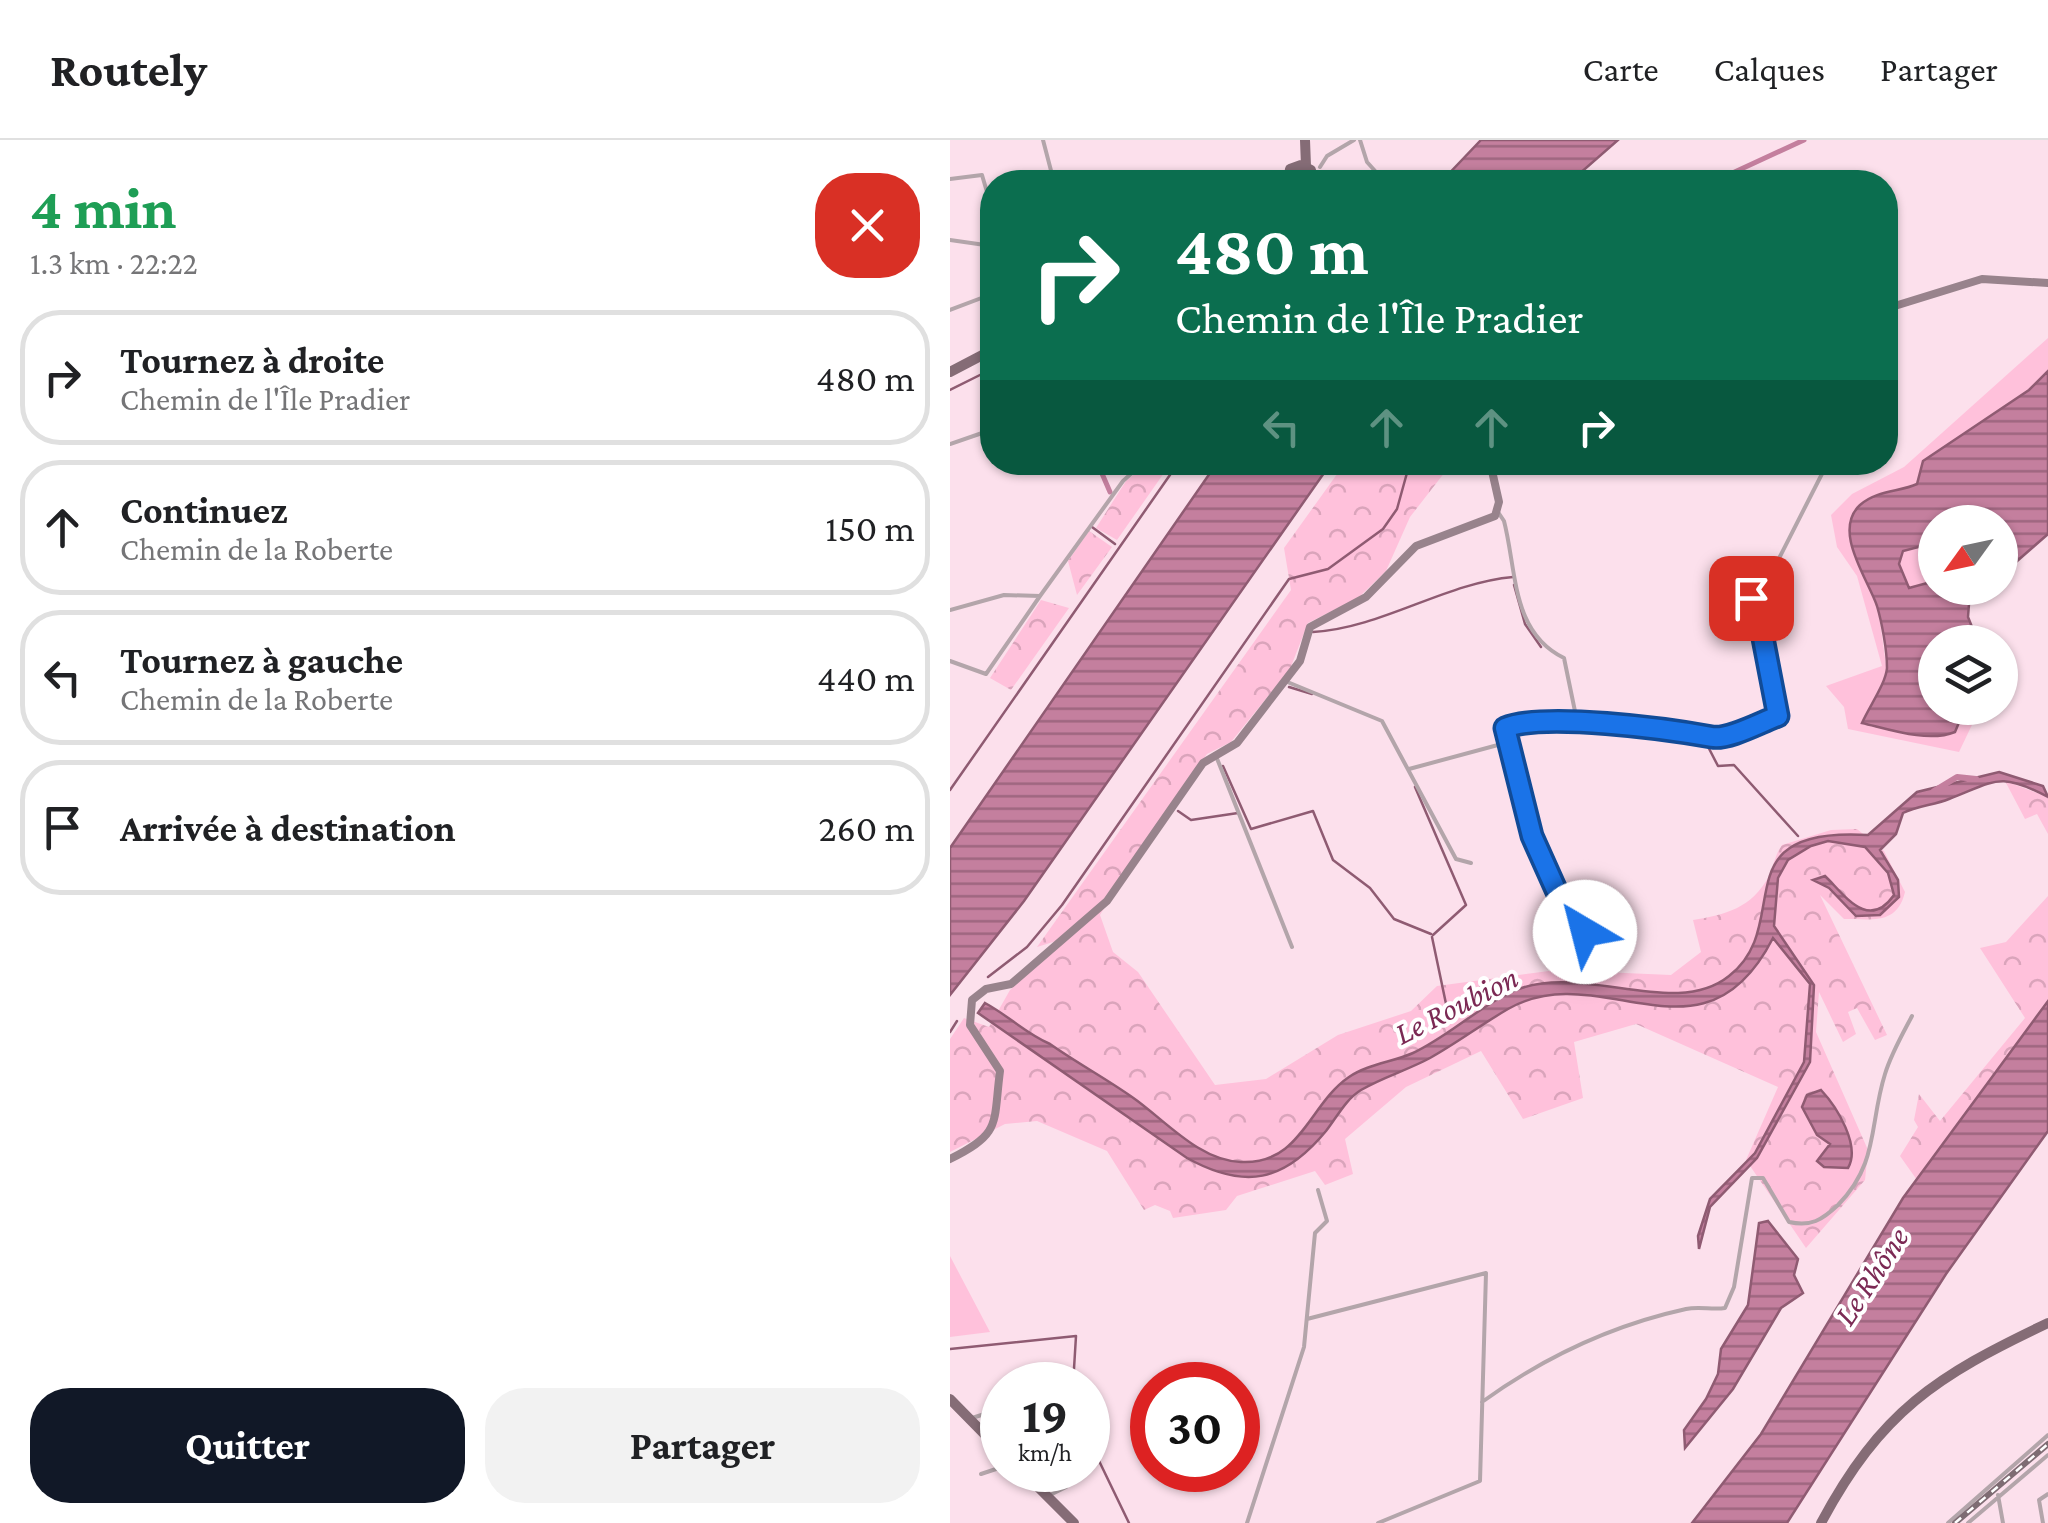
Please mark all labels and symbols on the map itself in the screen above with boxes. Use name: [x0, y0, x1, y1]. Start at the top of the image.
north arrow: [1918, 505, 2018, 605]
pin: [1709, 556, 1794, 641]
position arrow: [1533, 880, 1637, 984]
water label: Le Roubion: [1388, 959, 1524, 1051]
water label: Le Rhône: [1826, 1220, 1916, 1332]
speed limit sign: 30: [1130, 1362, 1260, 1492]

